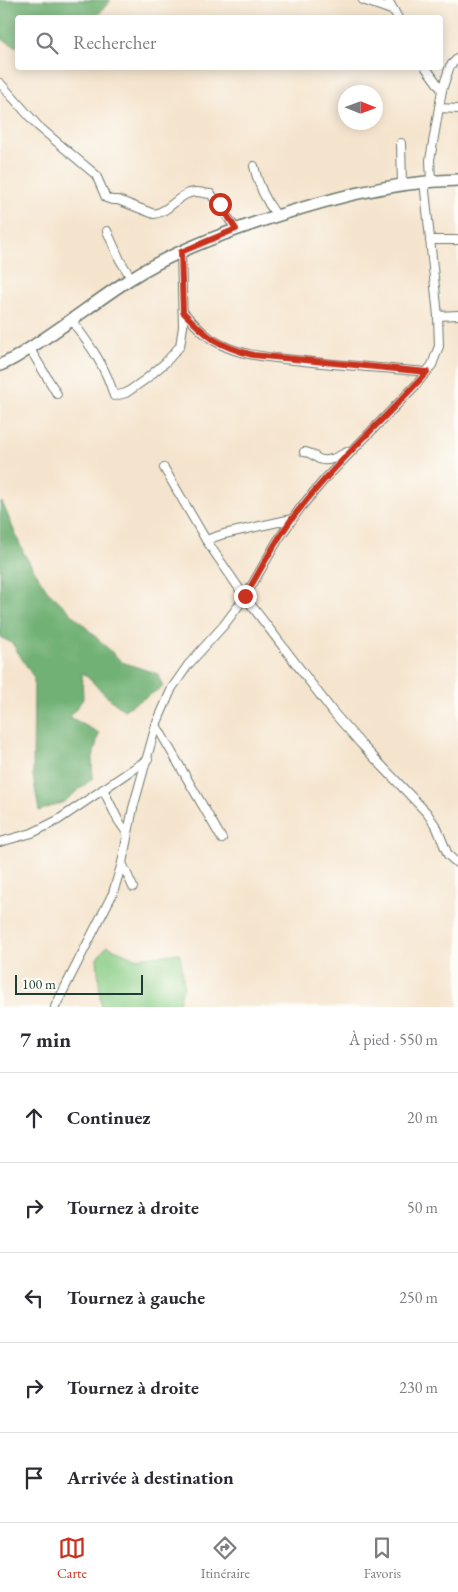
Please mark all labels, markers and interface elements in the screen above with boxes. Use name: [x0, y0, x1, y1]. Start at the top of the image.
search box: [15, 15, 443, 70]
icon: search: [33, 29, 61, 57]
text: Rechercher: [73, 30, 156, 55]
north arrow: [338, 85, 383, 130]
route start: [209, 193, 232, 216]
route end: [234, 585, 257, 608]
scale bar: [15, 972, 142, 995]
text: 100 m: [22, 975, 56, 993]
text: 7 min: [20, 1026, 71, 1053]
text: À pied · 550 m: [349, 1029, 438, 1050]
icon: ahead: [20, 1104, 48, 1132]
text: Continuez: [67, 1105, 151, 1130]
text: 20 m: [407, 1107, 438, 1128]
icon: right: [20, 1194, 48, 1222]
text: Tournez à droite: [67, 1195, 199, 1220]
text: 50 m: [407, 1197, 438, 1218]
icon: left: [20, 1284, 48, 1312]
text: Tournez à gauche: [67, 1285, 205, 1310]
text: 250 m: [399, 1287, 438, 1308]
icon: right: [20, 1374, 48, 1402]
text: Tournez à droite: [67, 1375, 199, 1400]
text: 230 m: [399, 1377, 438, 1398]
icon: arrive: [20, 1464, 48, 1492]
text: Arrivée à destination: [67, 1465, 234, 1490]
tab: Carte: [57, 1534, 87, 1582]
tab: Itinéraire: [201, 1534, 250, 1582]
tab: Favoris: [364, 1534, 401, 1582]

